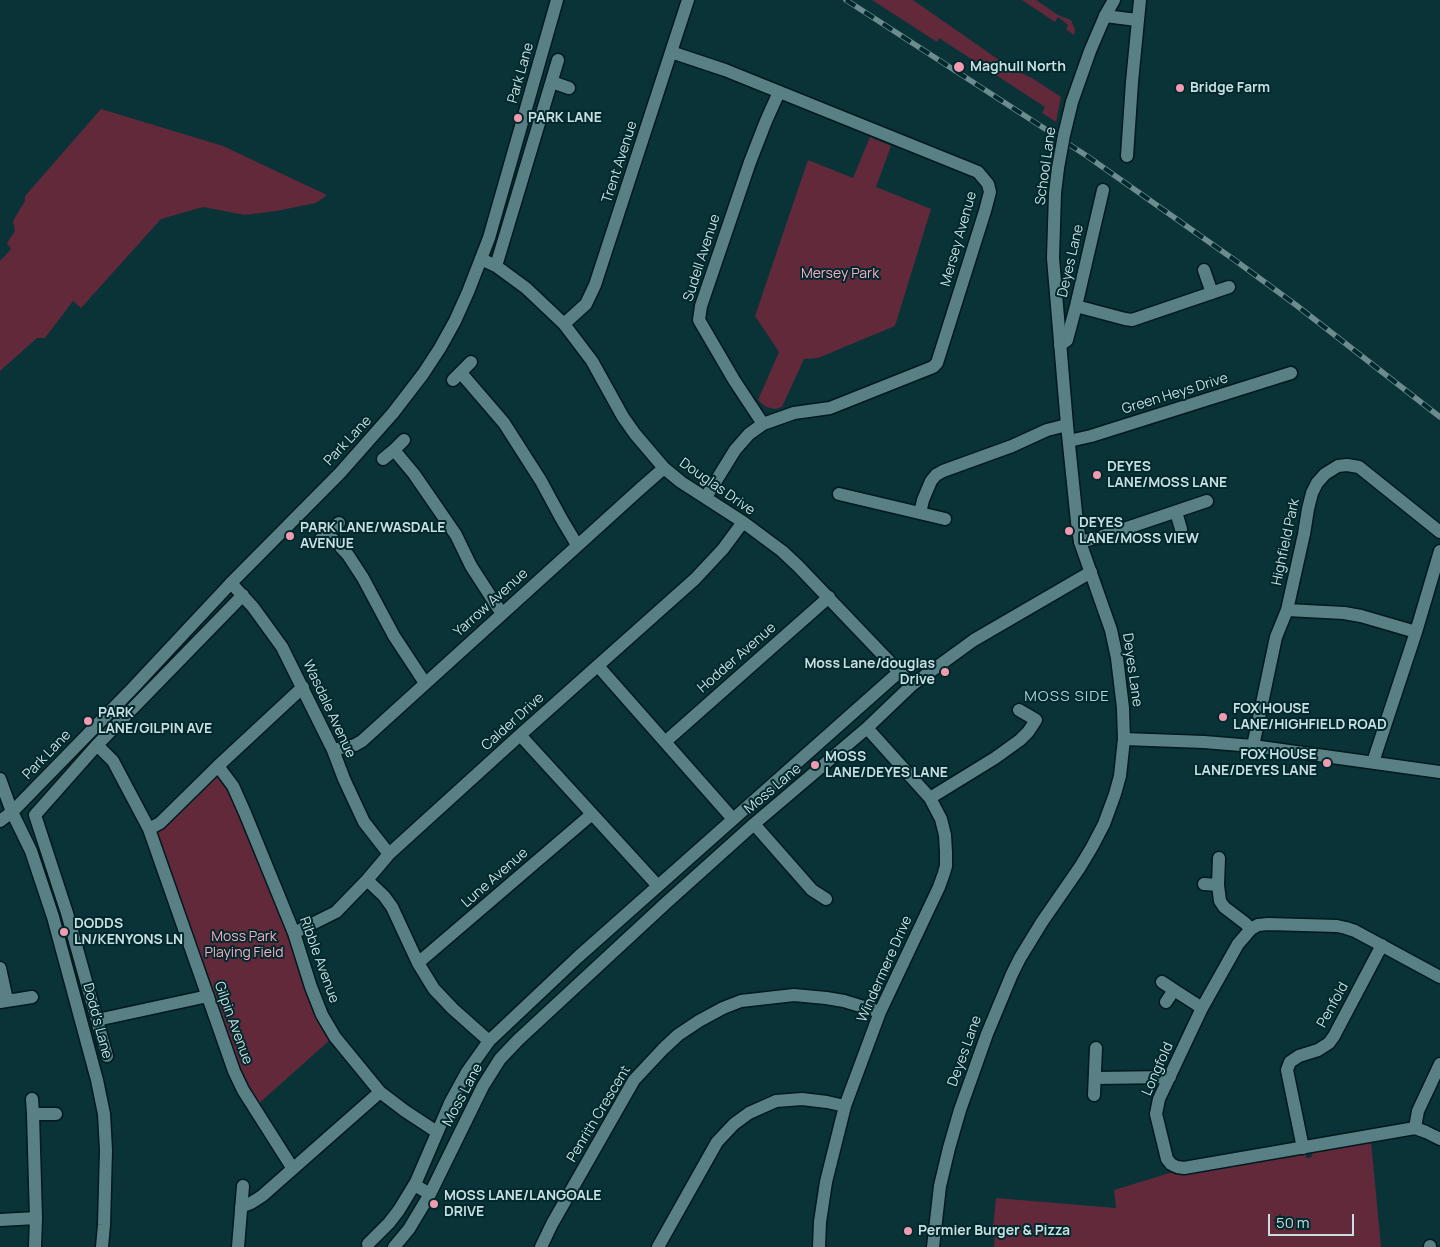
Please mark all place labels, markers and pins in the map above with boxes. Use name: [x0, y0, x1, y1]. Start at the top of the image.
place label: Maghull North: [970, 59, 1066, 75]
marker: Maghull North: [952, 60, 966, 74]
place label: Bridge Farm: [1190, 80, 1270, 96]
marker: Bridge Farm: [1174, 82, 1186, 94]
place label: PARK LANE: [528, 110, 602, 126]
marker: PARK LANE: [512, 112, 524, 124]
place label: DEYES LANE/MOSS LANE: [1107, 459, 1227, 492]
marker: DEYES LANE/MOSS LANE: [1091, 469, 1103, 481]
place label: DEYES LANE/MOSS VIEW: [1079, 515, 1199, 548]
place label: PARK LANE/WASDALE AVENUE: [300, 520, 445, 552]
marker: DEYES LANE/MOSS VIEW: [1063, 525, 1075, 537]
marker: PARK LANE/WASDALE AVENUE: [284, 530, 296, 542]
place label: Moss Lane/douglas Drive: [804, 656, 935, 689]
marker: Moss Lane/douglas Drive: [939, 666, 951, 678]
place label: FOX HOUSE LANE/HIGHFIELD ROAD: [1233, 701, 1387, 734]
place label: PARK LANE/GILPIN AVE: [98, 705, 212, 738]
marker: FOX HOUSE LANE/HIGHFIELD ROAD: [1217, 711, 1229, 723]
marker: PARK LANE/GILPIN AVE: [82, 715, 94, 727]
place label: FOX HOUSE LANE/DEYES LANE: [1194, 747, 1317, 780]
place label: MOSS LANE/DEYES LANE: [825, 749, 948, 782]
marker: FOX HOUSE LANE/DEYES LANE: [1321, 757, 1333, 769]
marker: MOSS LANE/DEYES LANE: [809, 759, 821, 771]
place label: DODDS LN/KENYONS LN: [74, 916, 183, 949]
marker: DODDS LN/KENYONS LN: [58, 926, 70, 938]
place label: MOSS LANE/LANGOALE DRIVE: [444, 1188, 601, 1220]
marker: MOSS LANE/LANGOALE DRIVE: [428, 1198, 440, 1210]
place label: Permier Burger & Pizza: [918, 1223, 1070, 1239]
marker: Permier Burger & Pizza: [902, 1225, 914, 1237]

